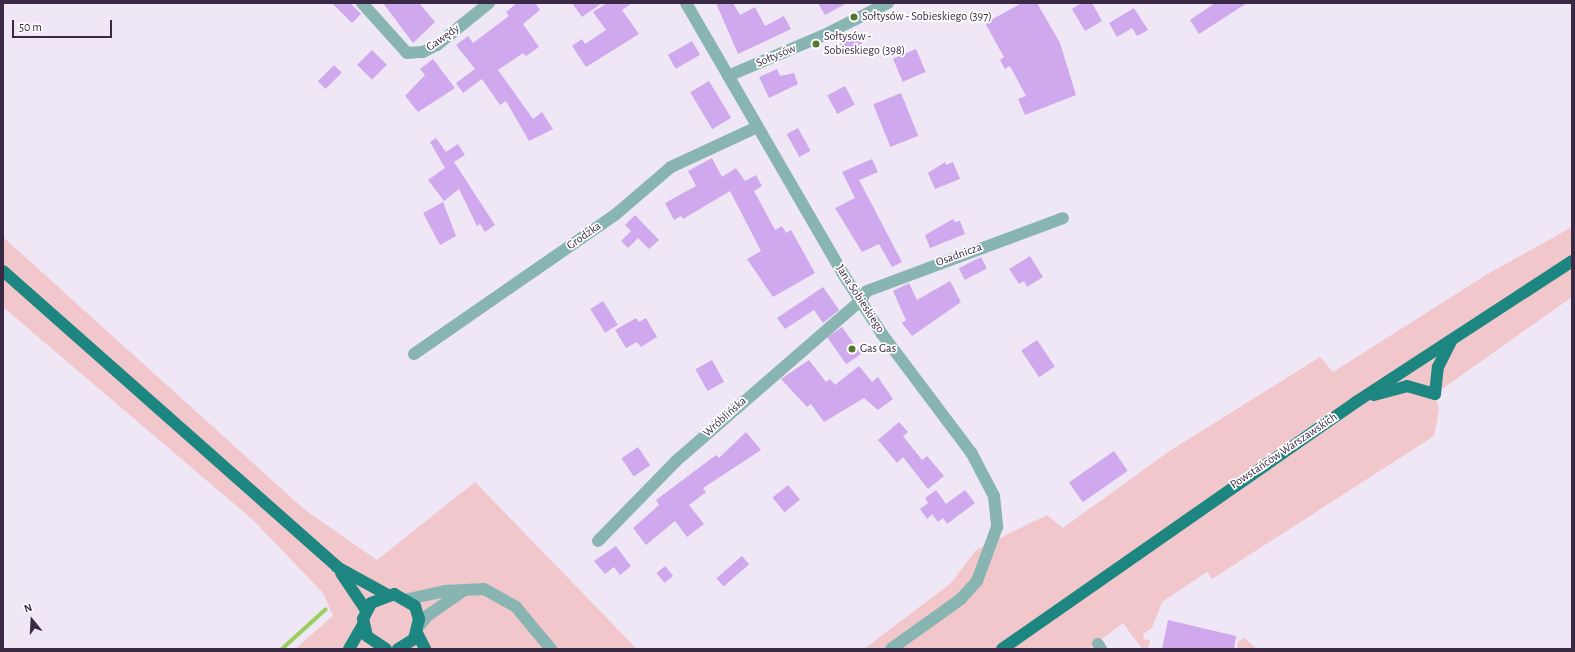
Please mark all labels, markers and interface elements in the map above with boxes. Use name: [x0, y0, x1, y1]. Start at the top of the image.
place label: Sołtysów - Sobieskiego (397): [862, 10, 992, 24]
scale bar: [14, 12, 114, 38]
marker: Sołtysów - Sobieskiego (397): [849, 12, 859, 22]
text: 50 m: [19, 21, 42, 33]
street label: Gawędy: [424, 21, 462, 55]
place label: Sołtysów - Sobieskiego (398): [824, 30, 905, 58]
marker: Sołtysów - Sobieskiego (398): [811, 39, 821, 49]
street label: Sołtysów: [754, 41, 798, 71]
street label: Grodzka: [564, 219, 604, 253]
street label: Osadnicza: [934, 240, 984, 270]
street label: Jana Sobieskiego: [833, 262, 887, 336]
place label: Gas Gas: [860, 342, 896, 356]
marker: Gas Gas: [847, 344, 857, 354]
street label: Wróblińska: [700, 394, 750, 440]
street label: Powstańców Warszawskich: [1228, 410, 1340, 492]
north arrow: [12, 600, 52, 640]
text: N: [23, 602, 33, 615]

